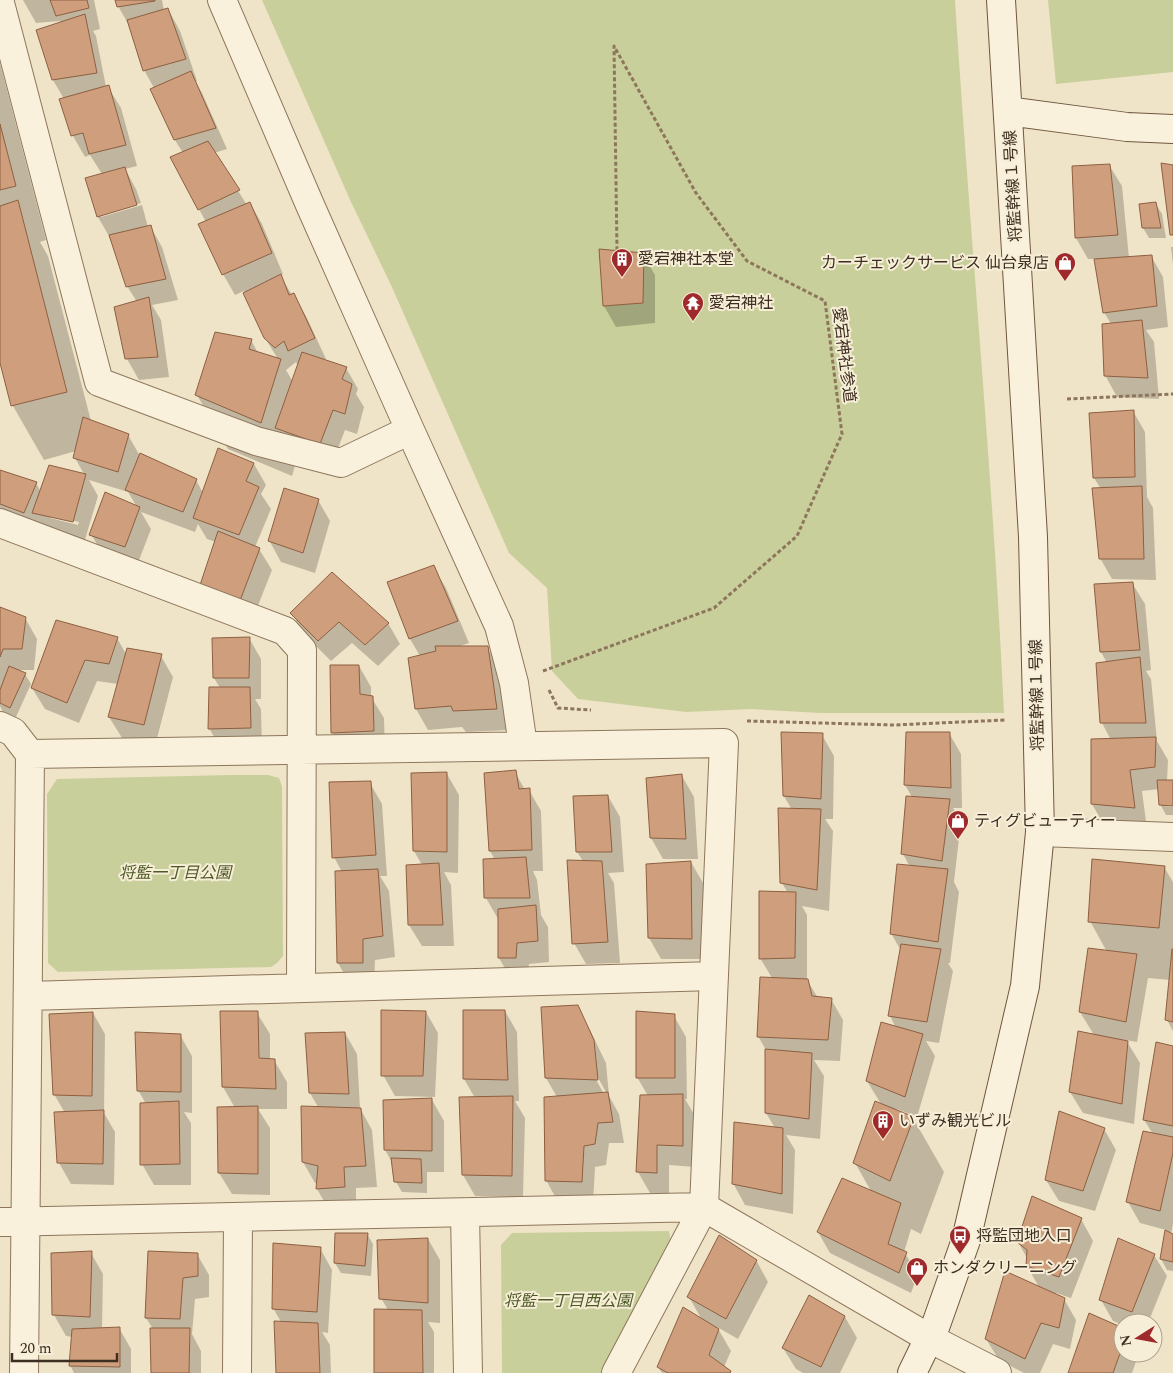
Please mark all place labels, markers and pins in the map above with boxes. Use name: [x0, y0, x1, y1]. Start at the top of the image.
building icon: 愛宕神社本堂: [610, 247, 634, 278]
place label: 愛宕神社本堂: [638, 247, 734, 271]
place label: カーチェックサービス 仙台泉店: [821, 251, 1049, 275]
shop icon: カーチェックサービス 仙台泉店: [1053, 251, 1077, 282]
temple icon: 愛宕神社: [681, 291, 705, 322]
place label: 愛宕神社: [709, 291, 773, 315]
shop icon: ティグビューティー: [946, 809, 970, 840]
place label: ティグビューティー: [974, 809, 1116, 833]
building icon: いずみ観光ビル: [871, 1109, 895, 1140]
place label: いずみ観光ビル: [899, 1109, 1011, 1133]
bus stop icon: 将監団地入口: [948, 1224, 972, 1255]
place label: 将監団地入口: [976, 1224, 1072, 1248]
shop icon: ホンダクリーニング: [905, 1256, 929, 1287]
place label: ホンダクリーニング: [933, 1256, 1077, 1280]

